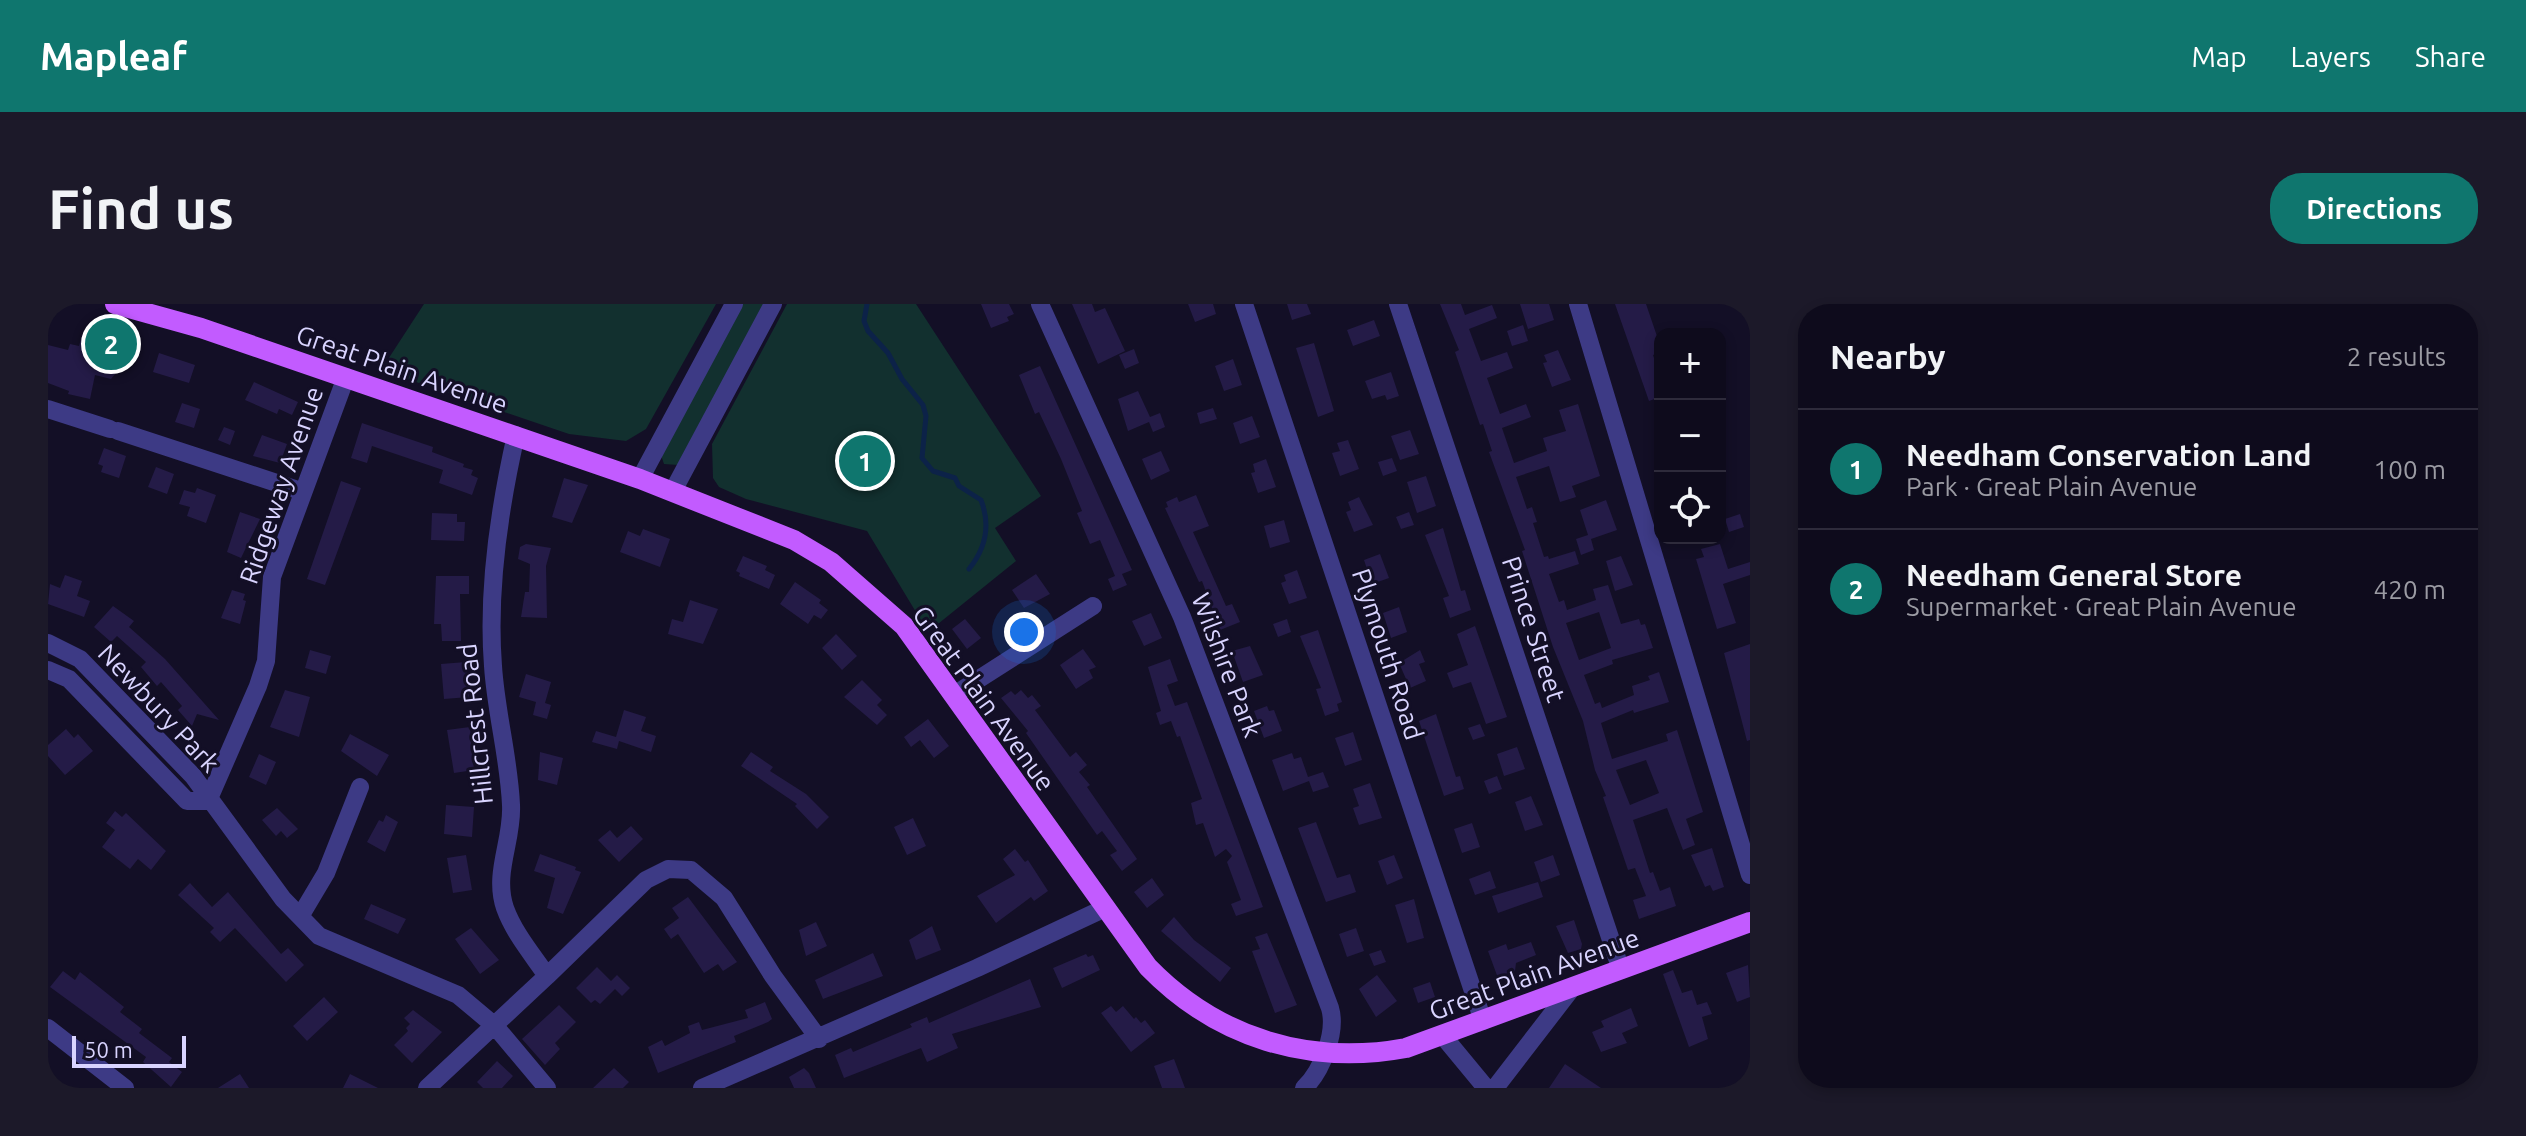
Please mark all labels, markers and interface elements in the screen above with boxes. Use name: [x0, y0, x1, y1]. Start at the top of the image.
text: Mapleaf: [40, 35, 187, 77]
text: Map: [2191, 41, 2247, 72]
text: Layers: [2291, 41, 2371, 72]
text: Share: [2415, 41, 2486, 72]
button: Directions: [2270, 173, 2478, 244]
text: Find us: [48, 177, 234, 240]
pin: 2: [85, 314, 137, 374]
street label: Great Plain Avenue: [293, 319, 511, 419]
map controls: [1654, 328, 1726, 544]
button: +: [1654, 328, 1726, 400]
text: Nearby: [1830, 337, 1945, 375]
text: 2 results: [2347, 342, 2446, 371]
street label: Ridgeway Avenue: [234, 383, 328, 587]
button: −: [1654, 400, 1726, 472]
pin: 1: [839, 431, 891, 491]
text: Needham Conservation Land: [1906, 438, 2312, 472]
text: 1: [1849, 455, 1863, 484]
text: 100 m: [2374, 455, 2446, 484]
button: locate: [1654, 472, 1726, 544]
text: Park · Great Plain Avenue: [1906, 472, 2197, 501]
street label: Prince Street: [1497, 552, 1571, 706]
text: Needham General Store: [1906, 558, 2242, 592]
street label: Plymouth Road: [1347, 565, 1429, 743]
text: 2: [1849, 575, 1863, 604]
text: 420 m: [2374, 575, 2446, 604]
street label: Wilshire Park: [1186, 589, 1268, 741]
text: Supermarket · Great Plain Avenue: [1906, 592, 2297, 621]
street label: Great Plain Avenue: [907, 600, 1061, 796]
your location: [1004, 612, 1044, 652]
street label: Newbury Park: [93, 638, 225, 778]
street label: Hillcrest Road: [452, 642, 498, 806]
street label: Great Plain Avenue: [1425, 923, 1643, 1025]
scale bar: [72, 1032, 186, 1068]
text: 50 m: [84, 1037, 133, 1062]

